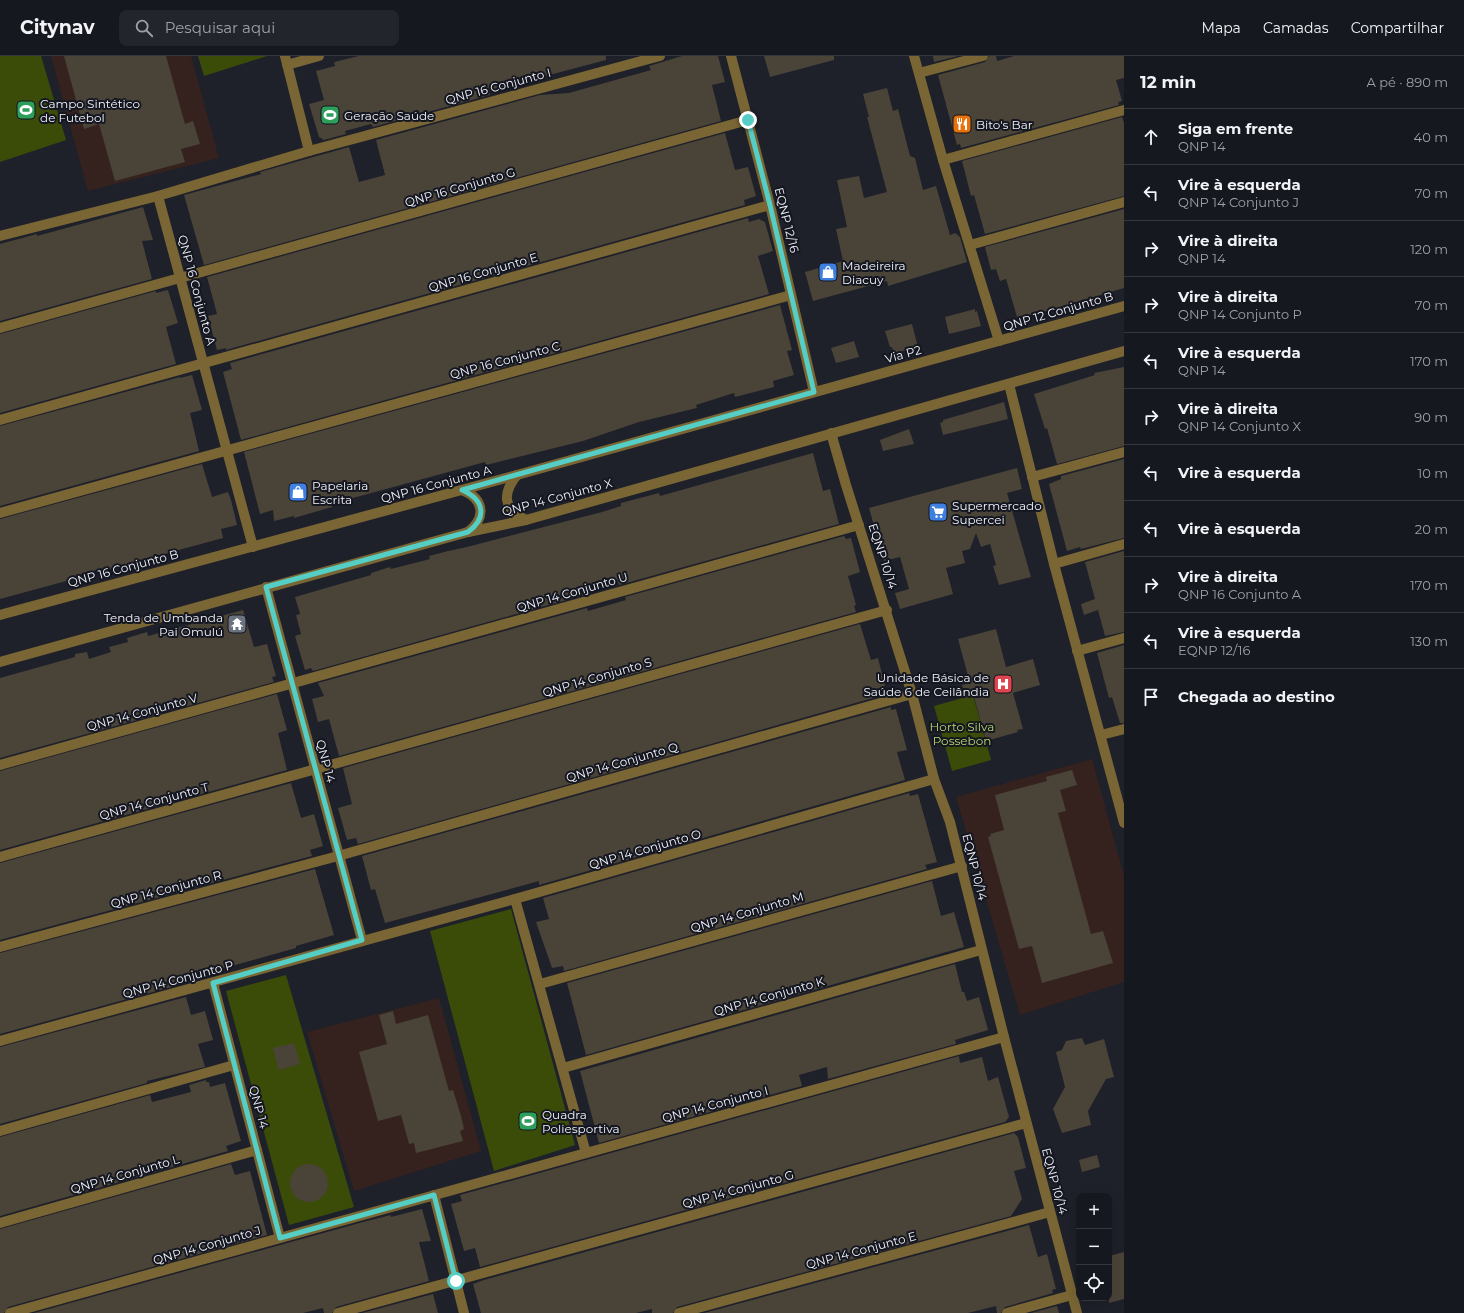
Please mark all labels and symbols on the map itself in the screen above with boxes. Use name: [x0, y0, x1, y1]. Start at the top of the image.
street label: QNP 16 Conjunto I: [444, 65, 552, 107]
place label: Campo Sintético de Futebol: [40, 96, 140, 125]
sports icon: Campo Sintético de Futebol: [15, 99, 37, 121]
sports icon: Geração Saúde: [319, 104, 341, 126]
place label: Geração Saúde: [344, 108, 434, 123]
route end: [739, 111, 757, 129]
restaurant icon: Bito's Bar: [951, 113, 973, 135]
place label: Bito's Bar: [976, 117, 1033, 132]
street label: QNP 16 Conjunto G: [403, 164, 517, 210]
street label: EQNP 12/16: [772, 186, 802, 254]
street label: QNP 16 Conjunto A: [175, 233, 219, 347]
street label: QNP 16 Conjunto E: [427, 249, 539, 295]
place label: Madeireira Diacuy: [842, 258, 906, 287]
shop icon: Madeireira Diacuy: [817, 261, 839, 283]
street label: QNP 12 Conjunto B: [1001, 288, 1115, 334]
street label: QNP 16 Conjunto C: [448, 338, 562, 382]
street label: Via P2: [883, 342, 923, 366]
street label: QNP 16 Conjunto A: [379, 462, 493, 506]
street label: QNP 14 Conjunto X: [500, 475, 614, 519]
place label: Papelaria Escrita: [312, 478, 368, 507]
shop icon: Papelaria Escrita: [287, 481, 309, 503]
place label: Supermercado Supercei: [952, 498, 1042, 527]
supermarket icon: Supermercado Supercei: [927, 501, 949, 523]
street label: EQNP 10/14: [865, 521, 901, 591]
street label: QNP 16 Conjunto B: [66, 546, 180, 590]
street label: QNP 14 Conjunto U: [515, 569, 629, 615]
place label: Tenda de Umbanda Pai Omulú: [104, 610, 223, 639]
temple icon: Tenda de Umbanda Pai Omulú: [226, 613, 248, 635]
street label: QNP 14 Conjunto S: [541, 654, 653, 700]
place label: Unidade Básica de Saúde 6 de Ceilândia: [863, 670, 989, 699]
hospital icon: Unidade Básica de Saúde 6 de Ceilândia: [992, 673, 1014, 695]
street label: QNP 14 Conjunto V: [85, 690, 200, 734]
park label: Horto Silva Possebon: [930, 719, 994, 748]
street label: QNP 14: [313, 738, 339, 784]
street label: QNP 14 Conjunto Q: [564, 739, 680, 785]
street label: QNP 14 Conjunto T: [98, 779, 210, 823]
street label: QNP 14 Conjunto O: [587, 826, 703, 872]
street label: EQNP 10/14: [959, 832, 991, 902]
street label: QNP 14 Conjunto R: [109, 867, 223, 911]
street label: QNP 14 Conjunto M: [689, 889, 805, 935]
street label: QNP 14 Conjunto P: [121, 957, 235, 1001]
street label: QNP 14 Conjunto K: [712, 973, 826, 1019]
street label: QNP 14 Conjunto I: [660, 1083, 770, 1125]
street label: QNP 14: [246, 1084, 272, 1130]
place label: Quadra Poliesportiva: [542, 1107, 620, 1136]
sports icon: Quadra Poliesportiva: [517, 1110, 539, 1132]
street label: EQNP 10/14: [1039, 1146, 1071, 1216]
street label: QNP 14 Conjunto L: [69, 1151, 181, 1197]
street label: QNP 14 Conjunto G: [681, 1167, 795, 1211]
street label: QNP 14 Conjunto J: [151, 1222, 263, 1268]
street label: QNP 14 Conjunto E: [804, 1228, 918, 1272]
route start: [447, 1272, 465, 1290]

